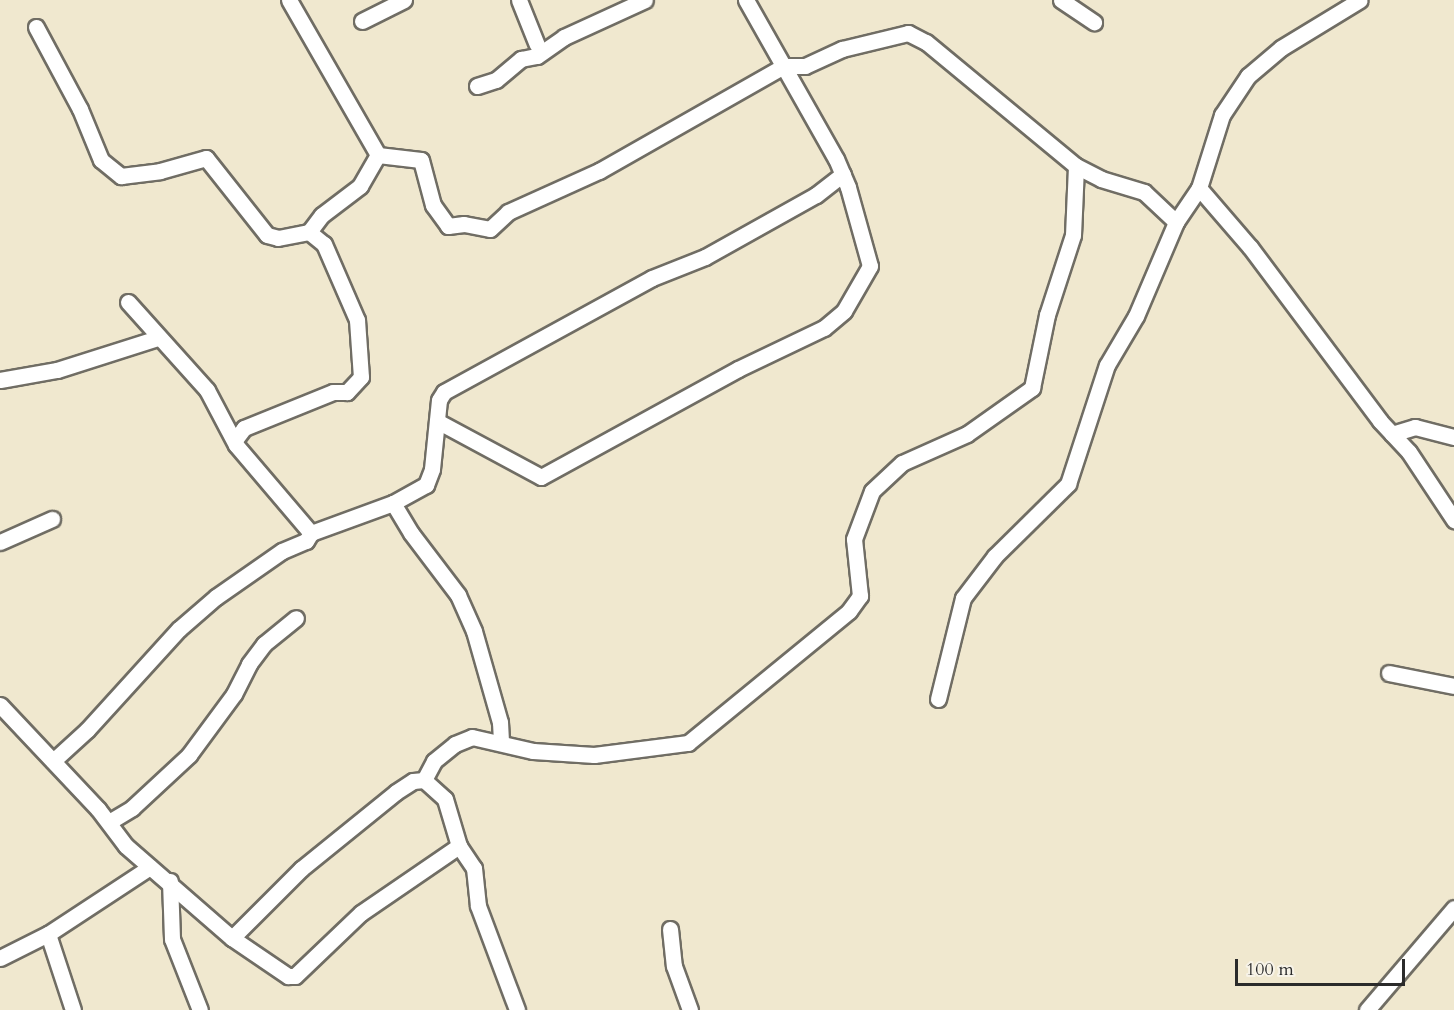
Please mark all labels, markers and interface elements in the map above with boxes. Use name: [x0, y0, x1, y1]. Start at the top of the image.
scale bar: [1238, 947, 1408, 985]
text: 100 m: [1246, 957, 1294, 982]

